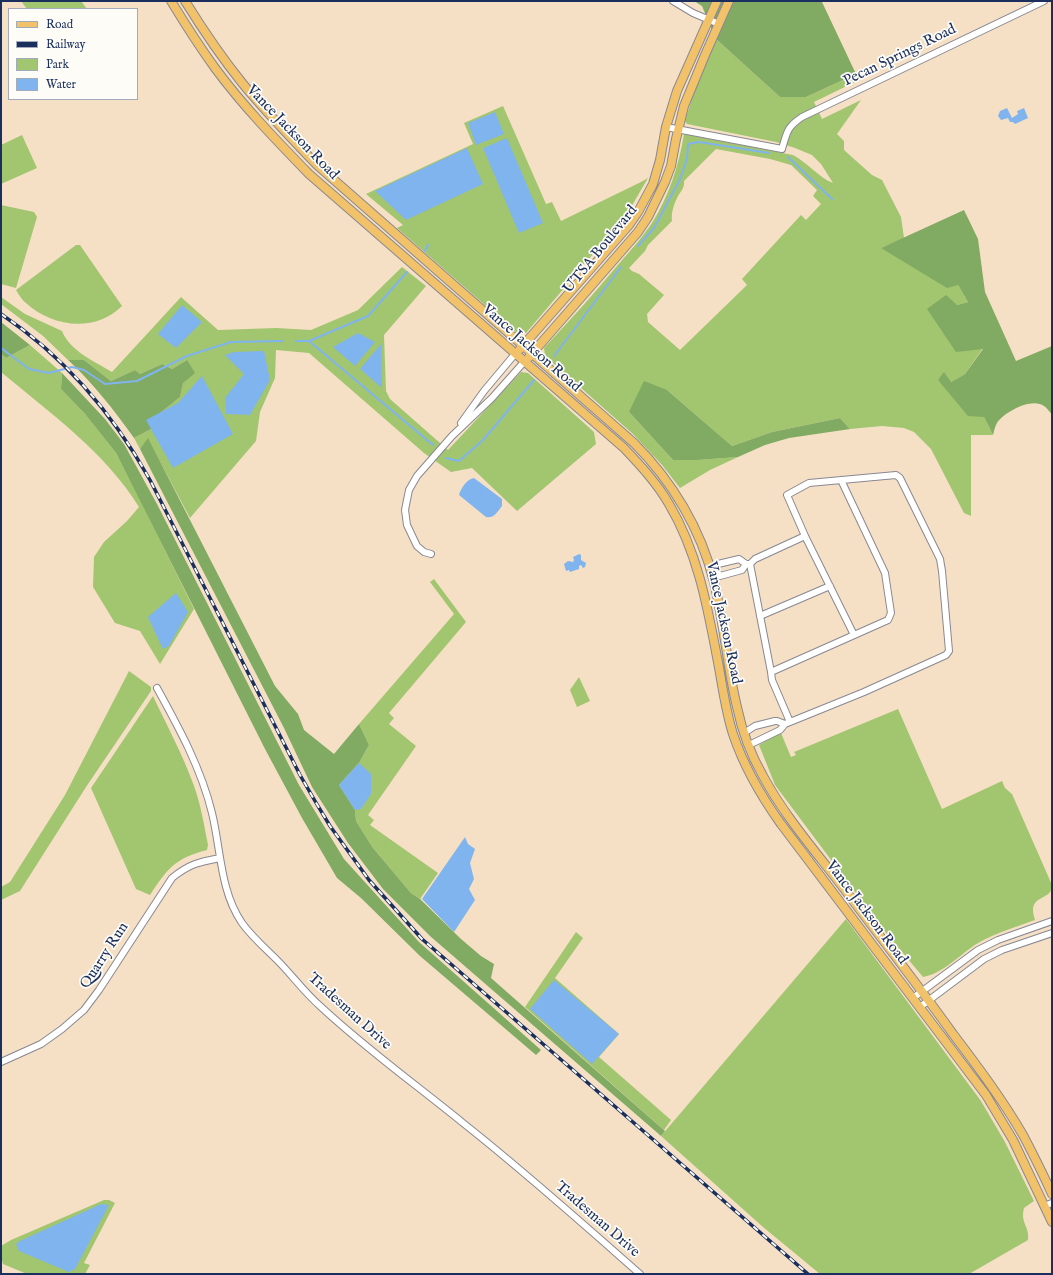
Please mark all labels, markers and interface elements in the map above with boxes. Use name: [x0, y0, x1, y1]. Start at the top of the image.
legend: [8, 8, 138, 100]
text: Road: [46, 17, 73, 32]
street label: Pecan Springs Road: [841, 21, 959, 91]
text: Railway: [46, 37, 85, 52]
text: Park: [46, 57, 69, 72]
text: Water: [46, 77, 76, 92]
street label: Vance Jackson Road: [242, 82, 342, 184]
street label: UTSA Boulevard: [560, 202, 642, 298]
street label: Vance Jackson Road: [478, 301, 584, 397]
street label: Vance Jackson Road: [701, 560, 745, 686]
street label: Vance Jackson Road: [821, 858, 911, 968]
street label: Quarry Run: [77, 920, 133, 992]
street label: Tradesman Drive: [304, 970, 394, 1054]
street label: Tradesman Drive: [551, 1178, 643, 1262]

